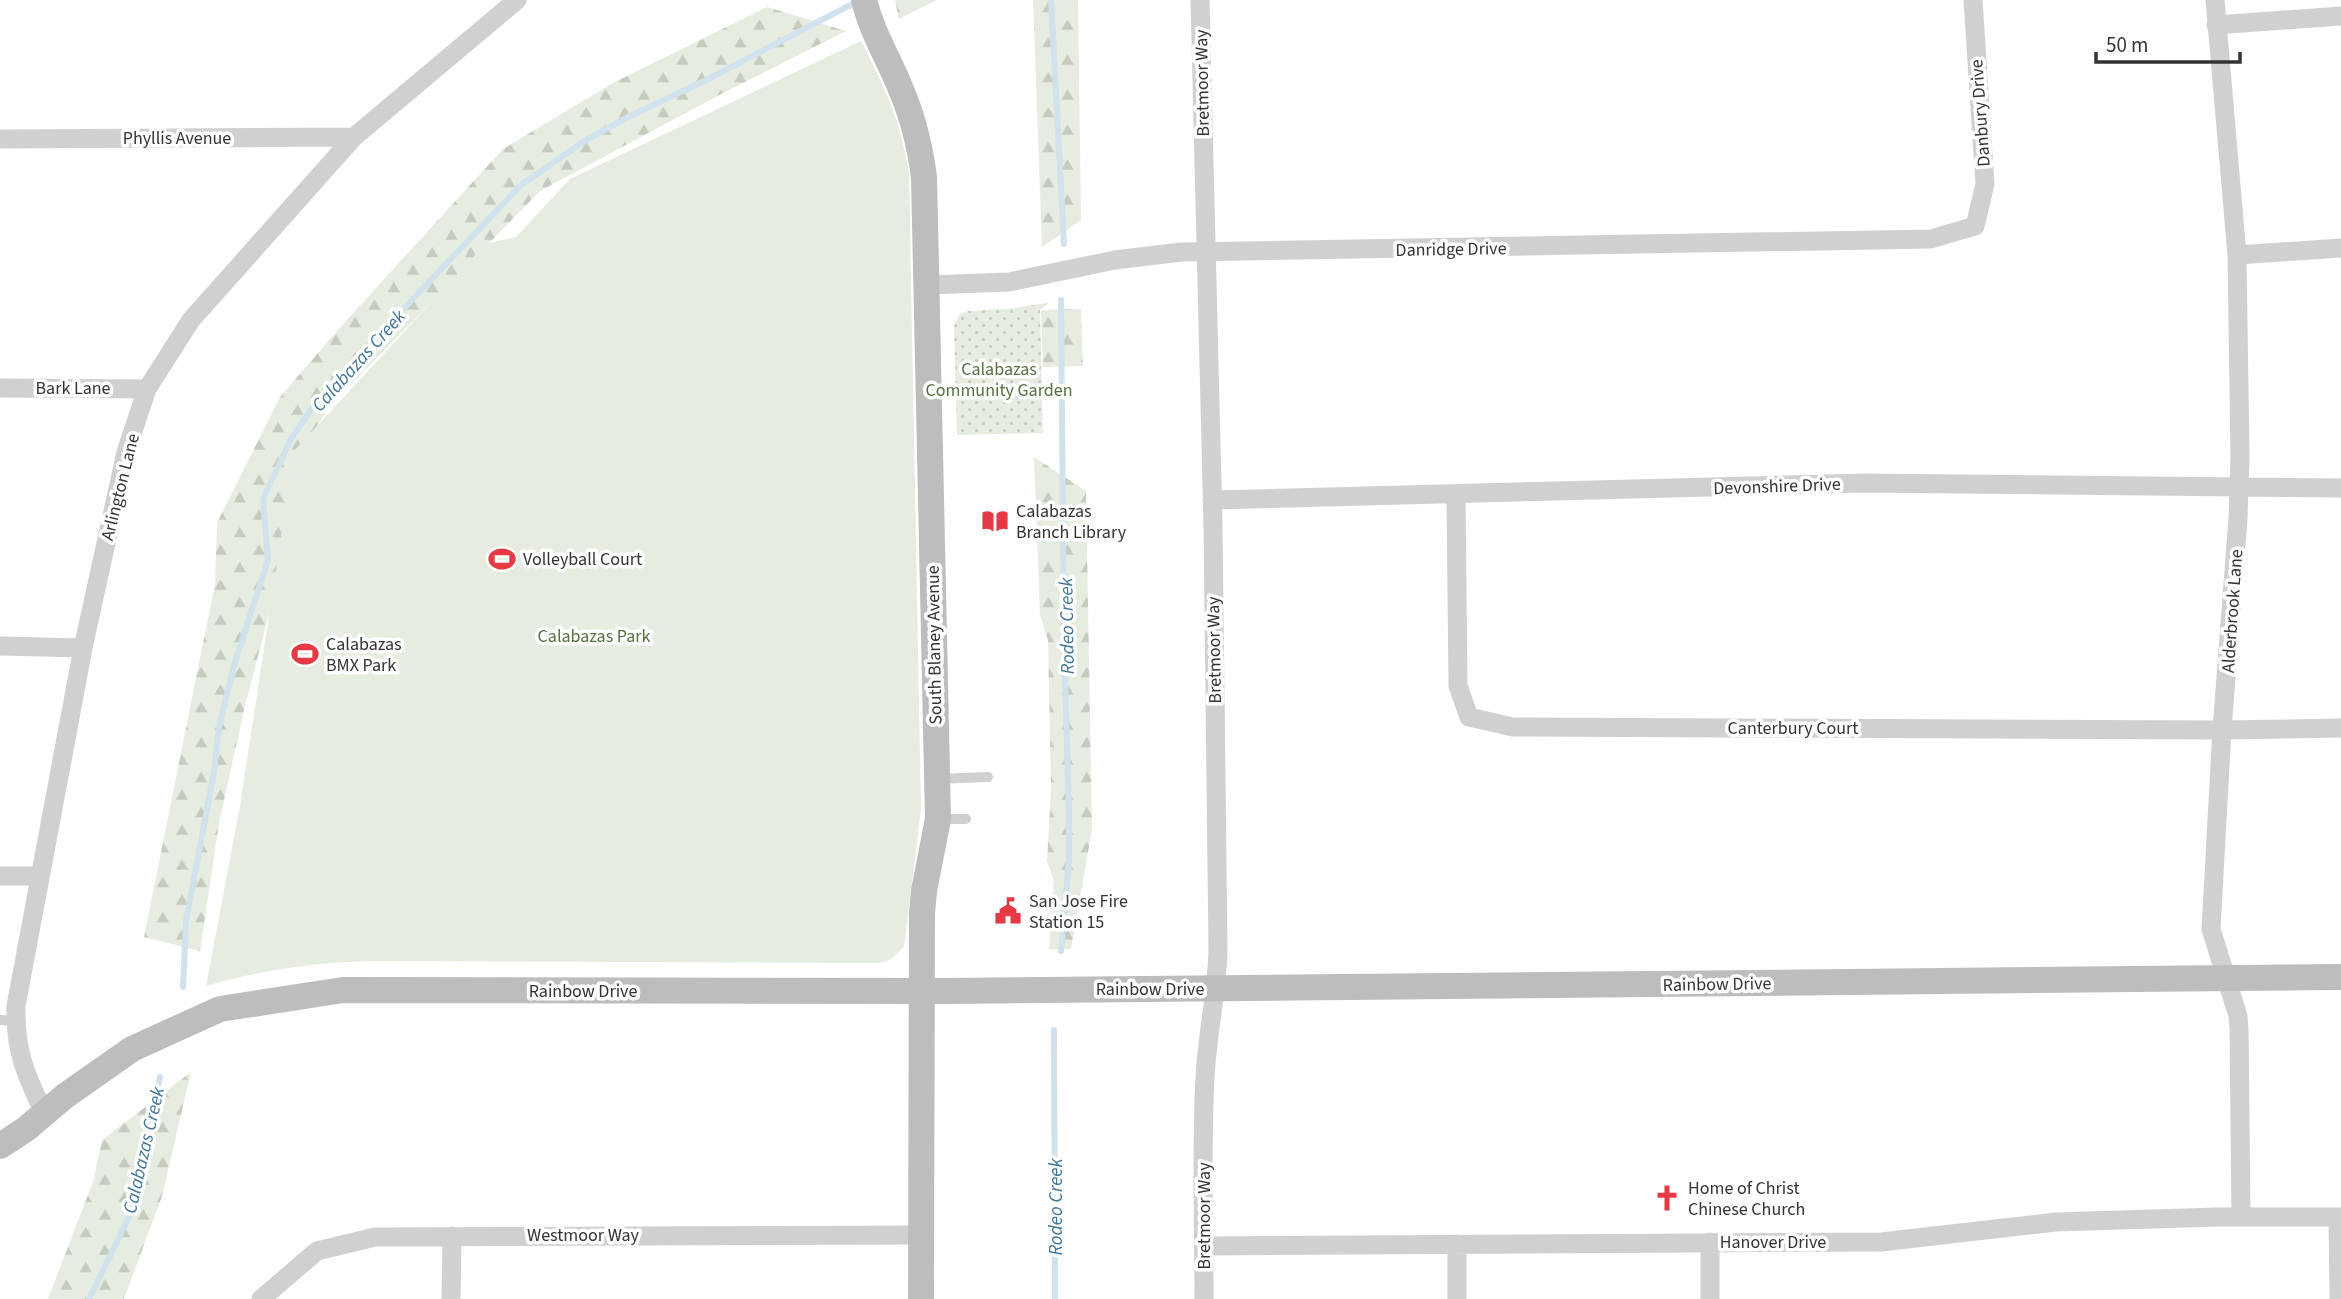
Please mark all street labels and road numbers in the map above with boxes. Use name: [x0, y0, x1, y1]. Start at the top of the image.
street label: Bretmoor Way: [1189, 29, 1216, 137]
street label: Danbury Drive: [1964, 58, 1997, 167]
street label: Phyllis Avenue: [123, 126, 231, 151]
street label: Danridge Drive: [1395, 236, 1507, 263]
street label: Bark Lane: [35, 376, 111, 401]
street label: Arlington Lane: [95, 431, 146, 543]
street label: Devonshire Drive: [1713, 472, 1841, 501]
street label: Alderbrook Lane: [2216, 548, 2249, 674]
street label: South Blaney Avenue: [921, 565, 948, 725]
street label: Bretmoor Way: [1201, 596, 1228, 704]
street label: Canterbury Court: [1728, 716, 1858, 741]
street label: Rainbow Drive: [1662, 971, 1772, 998]
street label: Rainbow Drive: [1096, 977, 1204, 1002]
street label: Rainbow Drive: [529, 979, 637, 1004]
street label: Bretmoor Way: [1192, 1162, 1217, 1270]
street label: Westmoor Way: [527, 1223, 640, 1248]
street label: Hanover Drive: [1720, 1230, 1826, 1255]

